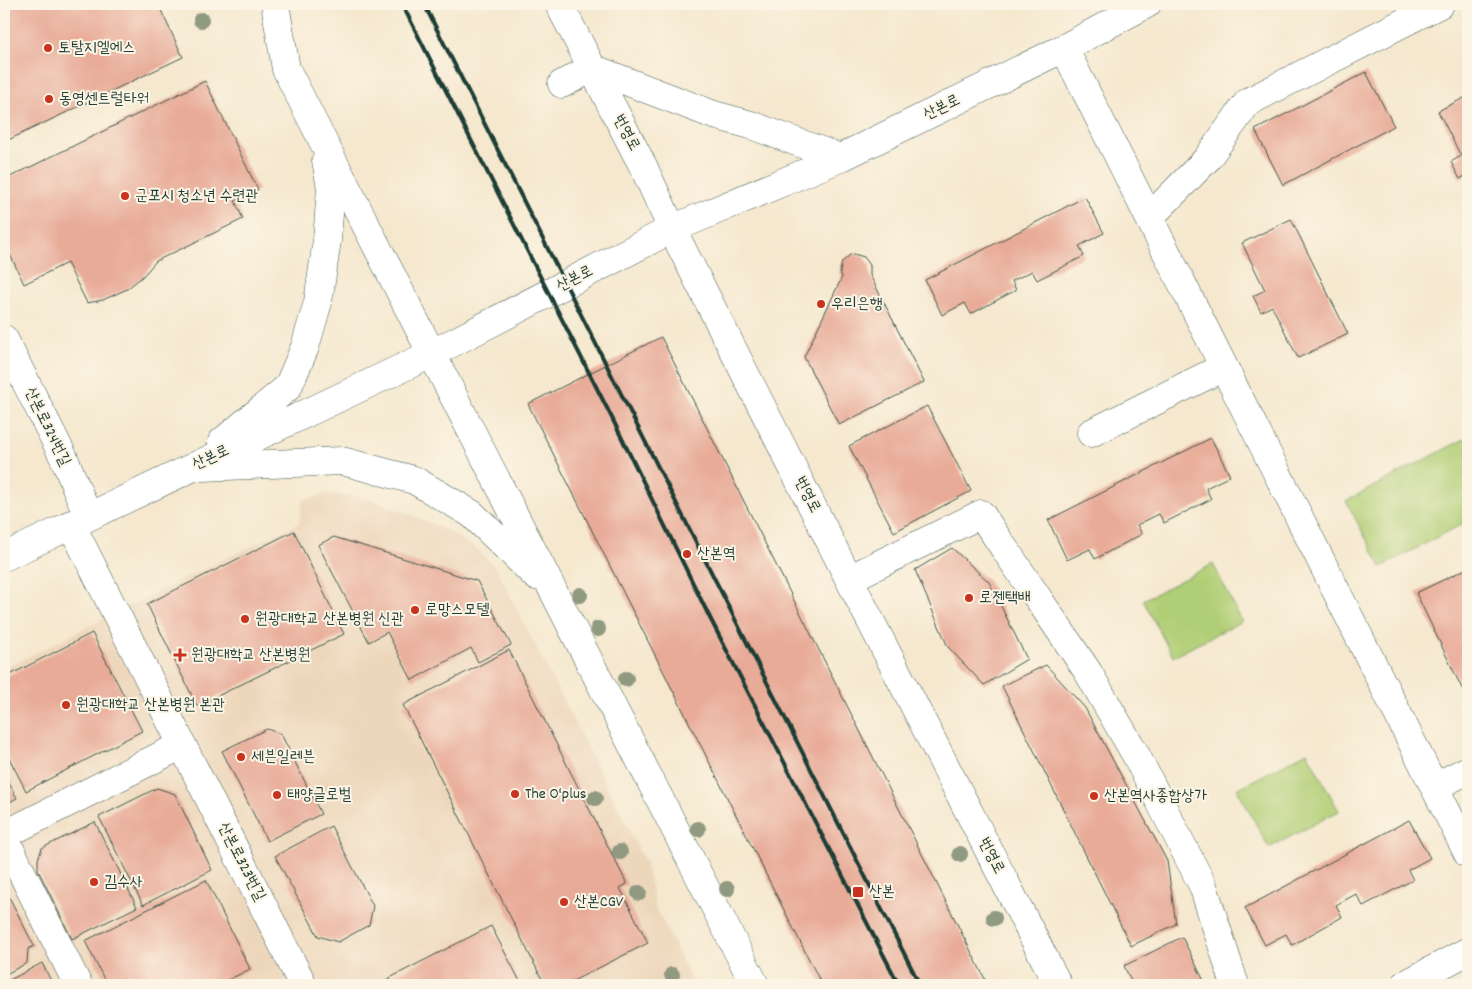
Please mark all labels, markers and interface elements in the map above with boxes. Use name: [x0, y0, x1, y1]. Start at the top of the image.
place label: 토탈지엘에스: [58, 37, 135, 60]
marker: 토탈지엘에스: [42, 42, 54, 54]
place label: 동영센트럴타워: [59, 88, 149, 111]
street label: 산본로: [920, 89, 964, 127]
marker: 동영센트럴타워: [43, 93, 55, 105]
street label: 번영로: [607, 111, 645, 155]
place label: 군포시 청소년 수련관: [135, 185, 258, 208]
marker: 군포시 청소년 수련관: [119, 190, 131, 202]
street label: 산본로: [553, 260, 597, 298]
place label: 우리은행: [831, 293, 883, 316]
marker: 우리은행: [815, 298, 827, 310]
street label: 산본로324번길: [18, 384, 76, 470]
street label: 산본로: [189, 439, 233, 477]
street label: 번영로: [788, 473, 826, 517]
place label: 산본역: [697, 543, 736, 566]
marker: 산본역: [681, 548, 693, 560]
place label: 로젠택배: [979, 587, 1031, 610]
marker: 로젠택배: [963, 592, 975, 604]
place label: 로망스모텔: [425, 599, 490, 622]
marker: 로망스모텔: [409, 604, 421, 616]
place label: 원광대학교 산본병원 신관: [255, 608, 404, 631]
marker: 원광대학교 산본병원 신관: [239, 613, 251, 625]
place label: 원광대학교 산본병원: [191, 644, 311, 667]
marker: 원광대학교 산본병원: [173, 648, 187, 662]
place label: 원광대학교 산본병원 본관: [76, 694, 225, 717]
marker: 원광대학교 산본병원 본관: [60, 699, 72, 711]
place label: 세븐일레븐: [251, 746, 315, 769]
marker: 세븐일레븐: [235, 751, 247, 763]
place label: The O'plus: [525, 783, 587, 806]
place label: 태양글로벌: [287, 784, 352, 807]
place label: 산본역사종합상가: [1104, 785, 1207, 808]
marker: The O'plus: [509, 788, 521, 800]
marker: 태양글로벌: [271, 789, 283, 801]
marker: 산본역사종합상가: [1088, 790, 1100, 802]
street label: 산본로323번길: [211, 819, 271, 905]
street label: 번영로: [972, 834, 1010, 878]
place label: 김수사: [104, 871, 143, 894]
marker: 김수사: [88, 876, 100, 888]
place label: 산본: [869, 881, 895, 904]
marker: 산본: [851, 885, 865, 899]
place label: 산본CGV: [574, 891, 624, 914]
marker: 산본CGV: [558, 896, 570, 908]

